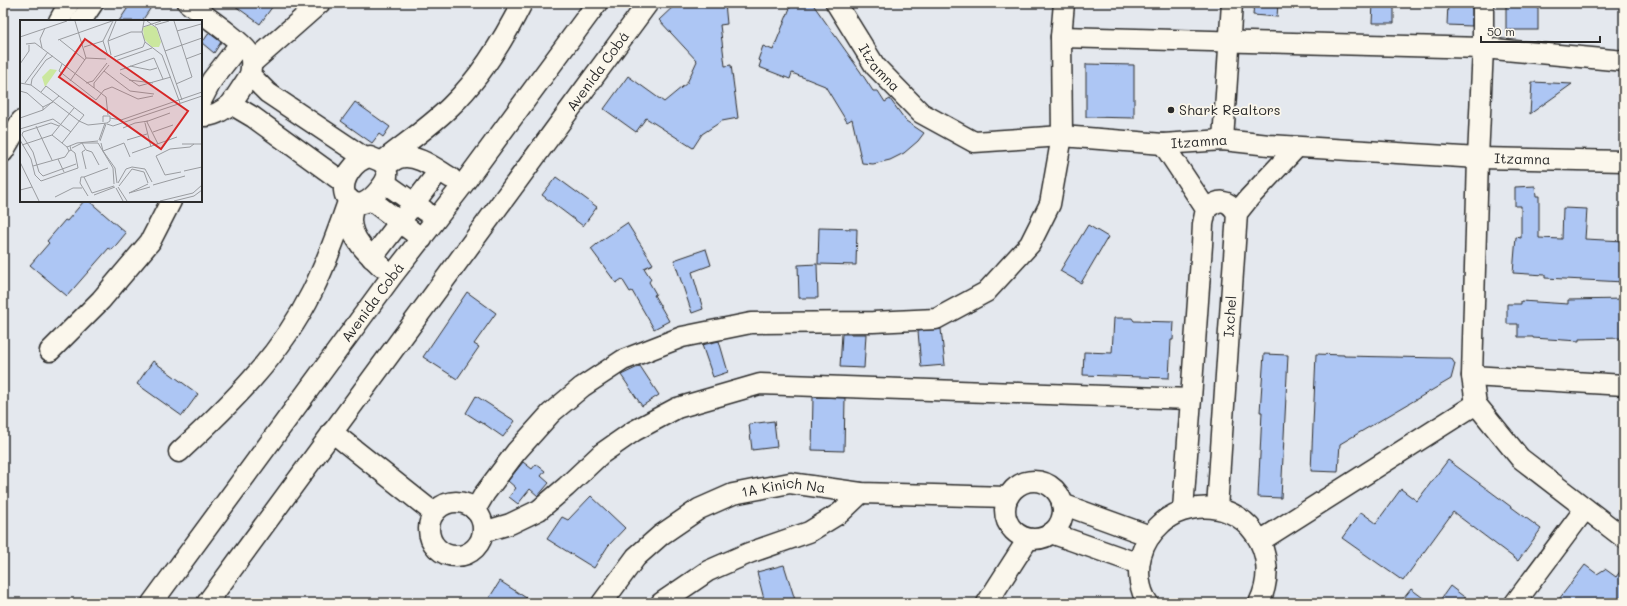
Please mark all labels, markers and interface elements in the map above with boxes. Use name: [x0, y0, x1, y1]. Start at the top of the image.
scale bar: [1481, 18, 1600, 44]
inset map: [20, 20, 202, 202]
text: 50 m: [1487, 23, 1515, 39]
street label: Avenida Cobá: [562, 27, 633, 115]
street label: Itzamna: [855, 40, 905, 95]
place label: Shark Realtors: [1179, 100, 1281, 119]
marker: Shark Realtors: [1166, 105, 1176, 115]
street label: Itzamna: [1170, 130, 1228, 152]
street label: Itzamna: [1494, 148, 1551, 168]
street label: Avenida Cobá: [337, 258, 408, 346]
street label: Ixchel: [1219, 295, 1240, 338]
street label: 1A Kinich Na: [740, 473, 827, 501]

